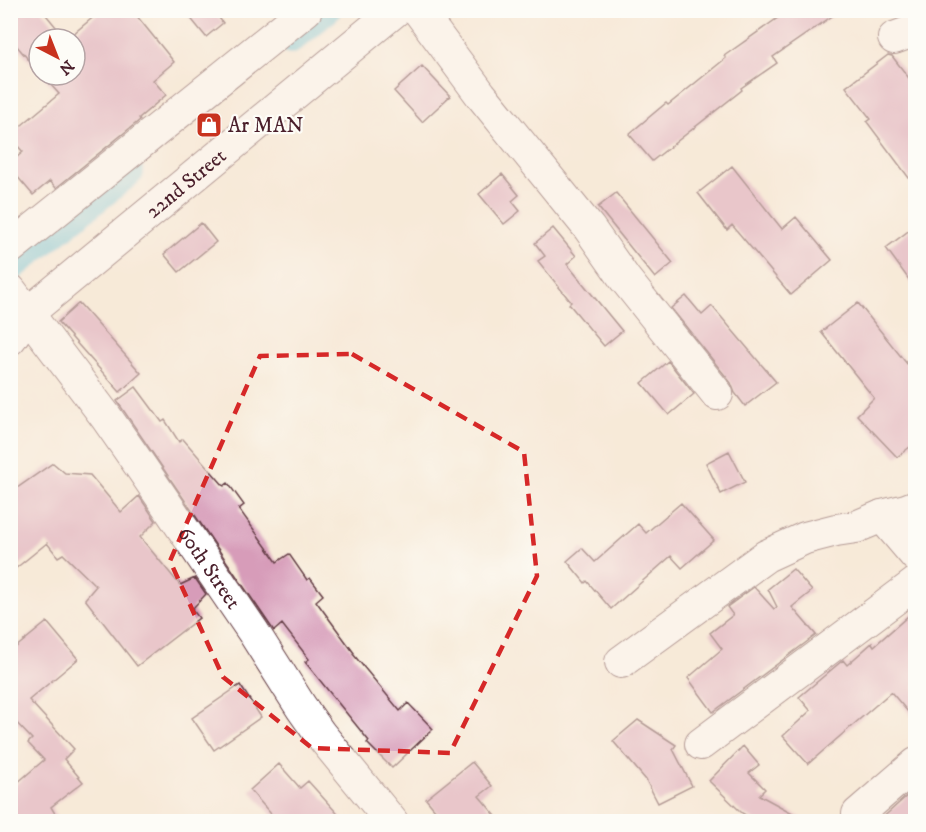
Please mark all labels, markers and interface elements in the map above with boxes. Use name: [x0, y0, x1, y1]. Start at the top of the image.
north arrow: [27, 27, 87, 87]
text: N: [55, 56, 78, 79]
shop icon: Ar MAN: [194, 110, 224, 140]
place label: Ar MAN: [228, 113, 304, 139]
street label: 22nd Street: [141, 143, 232, 225]
street label: 60th Street: [171, 522, 246, 615]

